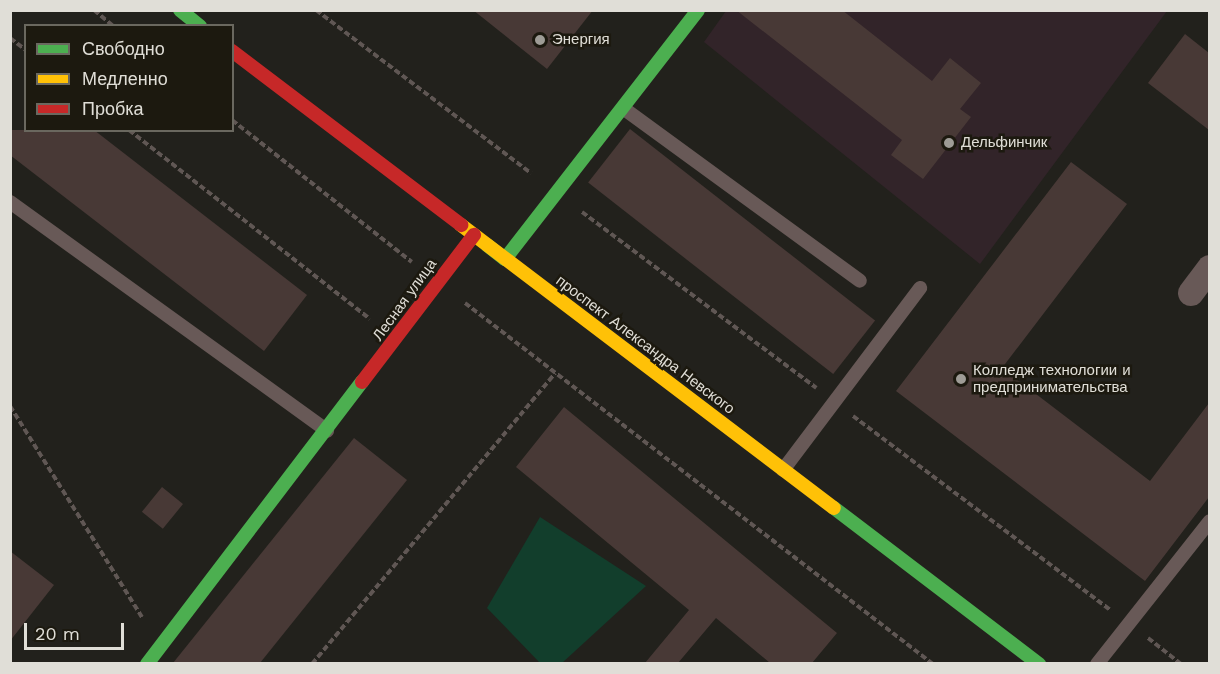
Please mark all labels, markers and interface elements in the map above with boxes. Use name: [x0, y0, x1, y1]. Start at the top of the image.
legend: [24, 24, 234, 132]
place label: Энергия: [552, 31, 610, 49]
marker: Энергия: [533, 33, 547, 47]
text: Свободно: [82, 38, 165, 59]
text: Медленно: [82, 68, 168, 89]
text: Пробка: [82, 98, 144, 119]
place label: Дельфинчик: [961, 134, 1047, 152]
marker: Дельфинчик: [942, 136, 956, 150]
street label: Лесная улица: [369, 256, 441, 344]
street label: проспект Александра Невского: [552, 272, 738, 418]
place label: Колледж технологии и предпринимательства: [973, 361, 1131, 396]
marker: Колледж технологии и предпринимательства: [954, 372, 968, 386]
scale bar: [27, 611, 128, 649]
text: 20 m: [35, 623, 80, 644]

